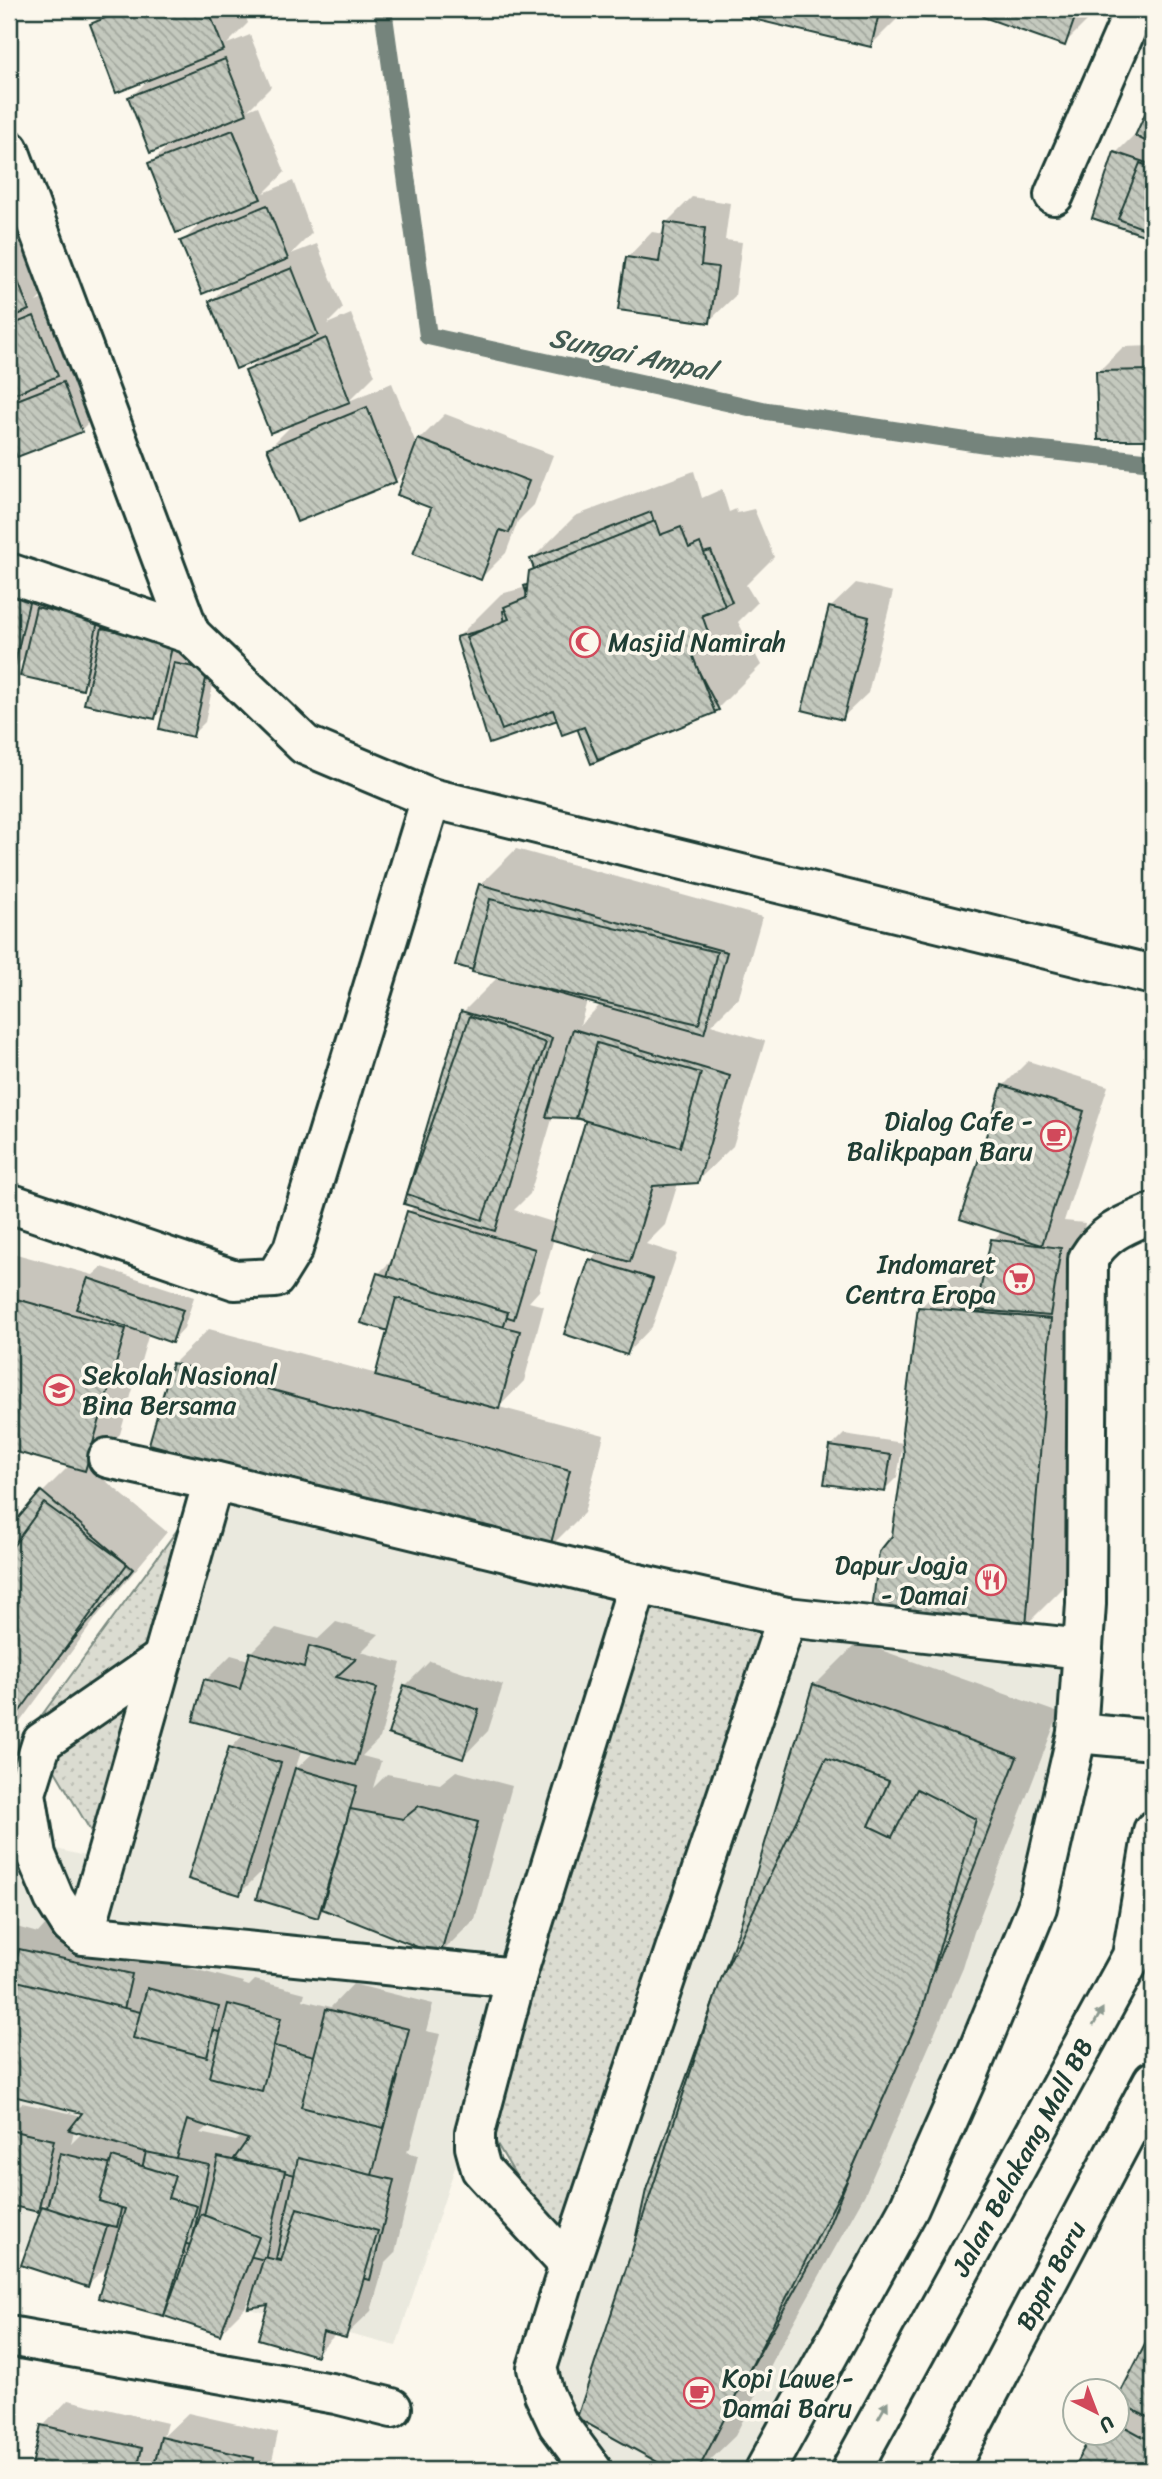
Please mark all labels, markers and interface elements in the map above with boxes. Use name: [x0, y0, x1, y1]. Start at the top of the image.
water label: Sungai Ampal: [545, 313, 725, 397]
place label: Masjid Namirah: [608, 619, 786, 665]
mosque icon: Masjid Namirah: [568, 625, 602, 659]
place label: Dialog Cafe - Balikpapan Baru: [847, 1098, 1033, 1174]
cafe icon: Dialog Cafe - Balikpapan Baru: [1039, 1119, 1073, 1153]
place label: Indomaret Centra Eropa: [846, 1241, 996, 1317]
supermarket icon: Indomaret Centra Eropa: [1002, 1262, 1036, 1296]
place label: Sekolah Nasional Bina Bersama: [82, 1352, 278, 1428]
school or university icon: Sekolah Nasional Bina Bersama: [42, 1373, 76, 1407]
place label: Dapur Jogja - Damai: [835, 1542, 969, 1618]
restaurant icon: Dapur Jogja - Damai: [974, 1563, 1008, 1597]
one-way arrow: [1092, 2008, 1104, 2027]
street label: Jalan Belakang Mall BB: [938, 2029, 1106, 2285]
street label: Bppn Baru: [1002, 2212, 1099, 2339]
place label: Kopi Lawe - Damai Baru: [722, 2355, 854, 2431]
cafe icon: Kopi Lawe - Damai Baru: [682, 2376, 716, 2410]
north arrow: [1060, 2378, 1130, 2448]
one-way arrow: [877, 2401, 889, 2420]
text: U: [1090, 2408, 1123, 2442]

